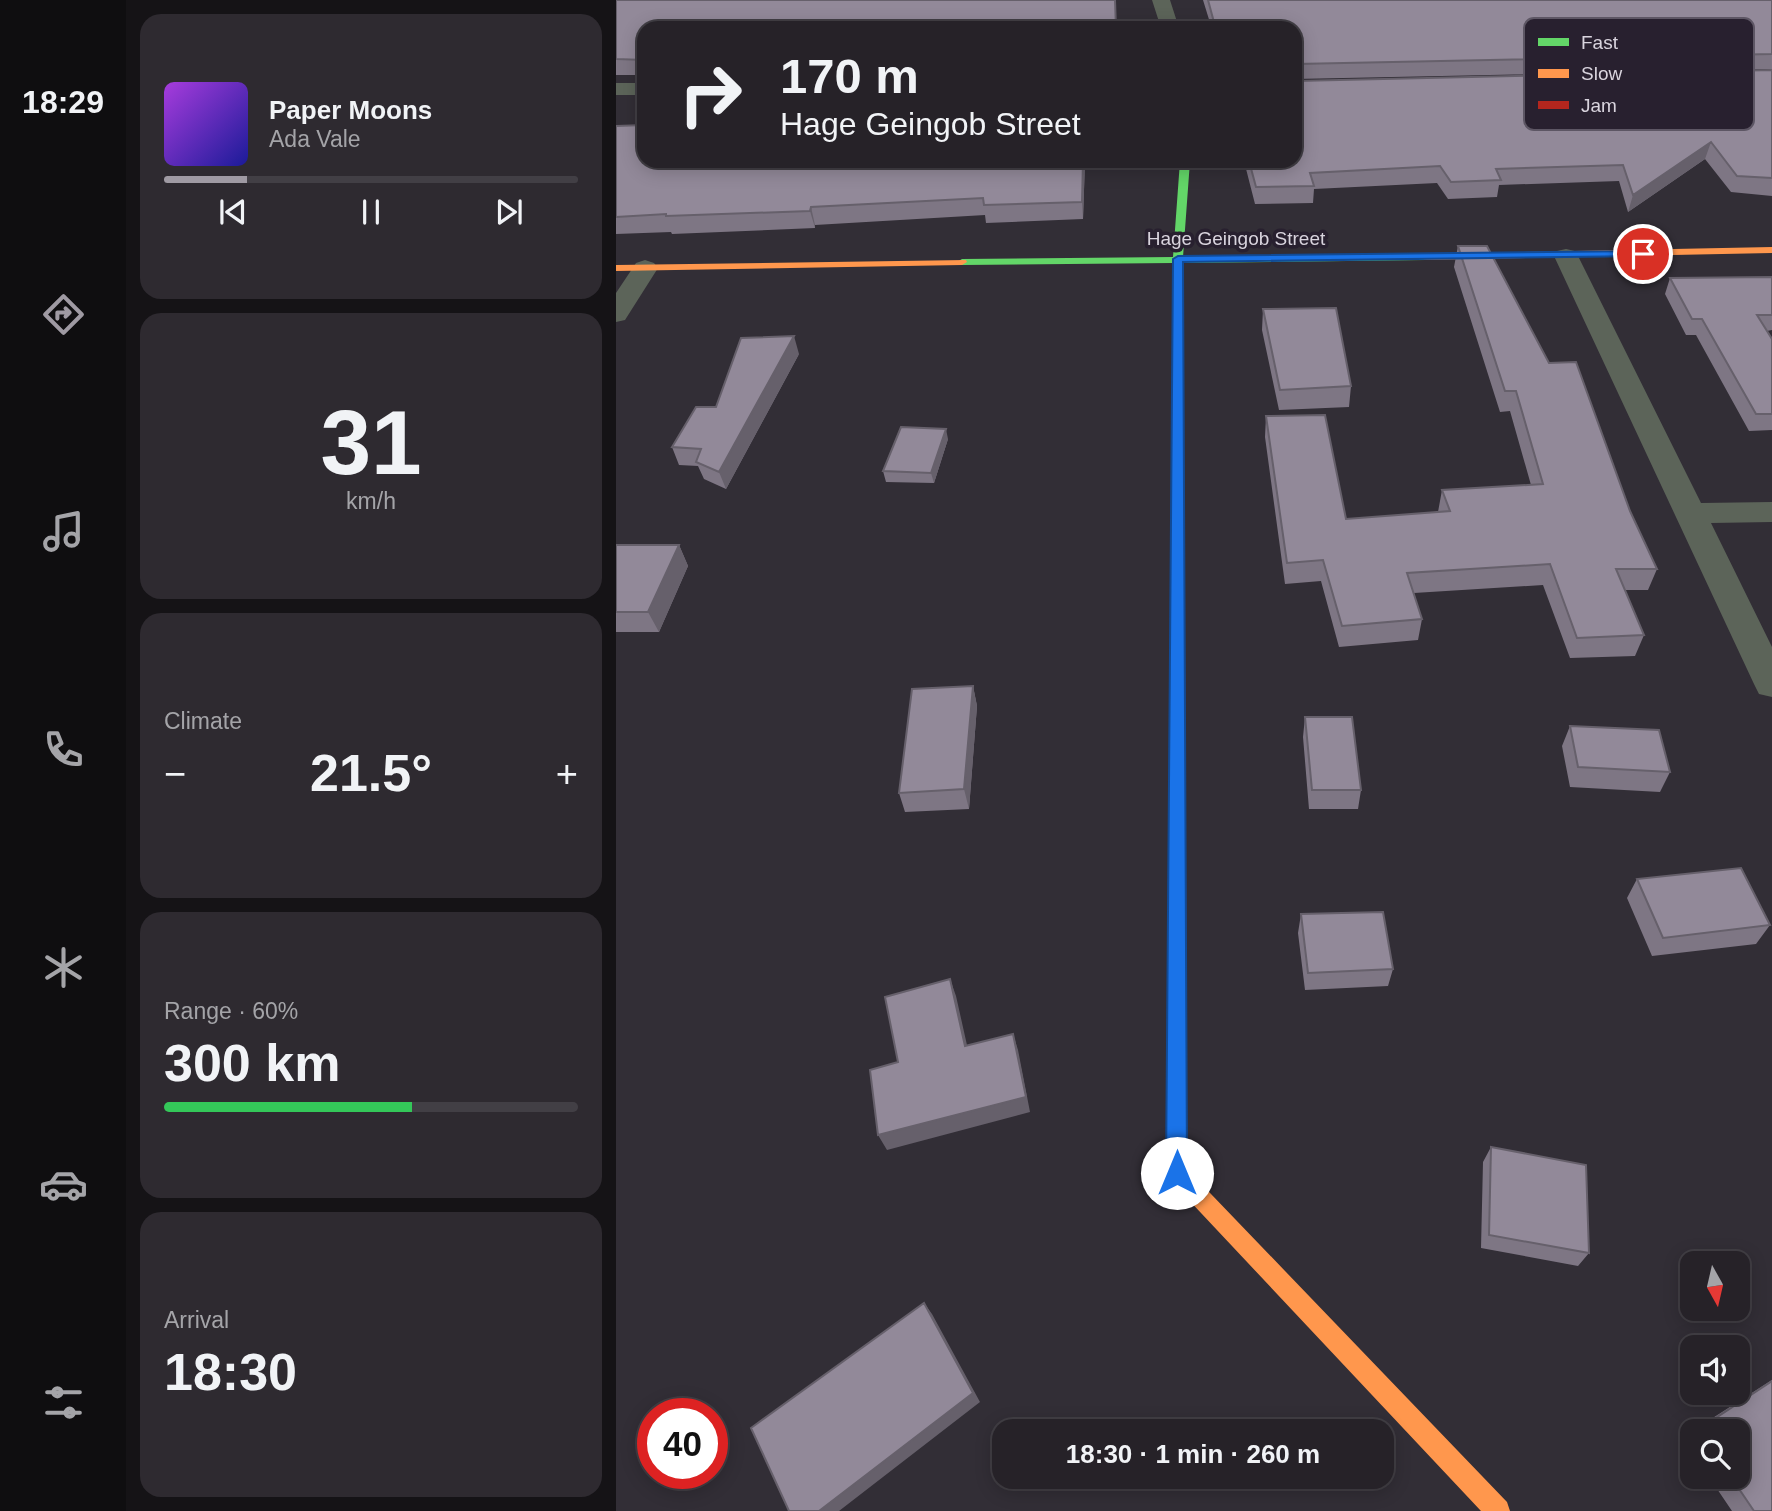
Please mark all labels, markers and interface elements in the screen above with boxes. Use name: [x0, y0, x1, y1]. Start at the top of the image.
legend: [1524, 18, 1754, 130]
text: Fast: [1581, 32, 1619, 53]
icon: right: [665, 49, 756, 140]
text: 170 m: [780, 49, 919, 103]
text: Slow: [1581, 63, 1622, 84]
text: 18:29: [22, 84, 104, 120]
text: Paper Moons: [269, 95, 432, 125]
text: Jam: [1581, 95, 1617, 116]
text: Hage Geingob Street: [780, 106, 1081, 142]
text: Ada Vale: [269, 126, 361, 152]
icon: previous: [214, 193, 252, 231]
icon: pause: [352, 193, 390, 231]
icon: next: [490, 193, 528, 231]
pin: [1613, 224, 1673, 284]
street label: Hage Geingob Street: [1147, 228, 1326, 249]
icon: arrive: [1624, 235, 1662, 273]
icon: directions: [39, 290, 88, 339]
text: 31: [320, 392, 422, 493]
text: km/h: [346, 488, 396, 514]
icon: music: [39, 507, 88, 556]
text: Climate: [164, 708, 242, 734]
icon: phone: [39, 725, 88, 774]
text: 21.5°: [310, 744, 432, 802]
text: −: [164, 753, 186, 795]
text: +: [556, 753, 578, 795]
icon: climate: [39, 943, 88, 992]
text: Range · 60%: [164, 998, 298, 1024]
text: 300 km: [164, 1034, 340, 1092]
position arrow: [1140, 1136, 1214, 1210]
icon: car: [39, 1160, 88, 1209]
north arrow: [1680, 1251, 1750, 1321]
map controls: [1680, 1251, 1750, 1489]
text: Arrival: [164, 1307, 229, 1333]
button: sound: [1680, 1335, 1750, 1405]
text: 18:30: [164, 1343, 297, 1401]
icon: filters: [39, 1378, 88, 1427]
speed limit sign: 40: [637, 1398, 728, 1489]
button: search: [1680, 1419, 1750, 1489]
text: 18:30 · 1 min · 260 m: [1066, 1439, 1320, 1469]

